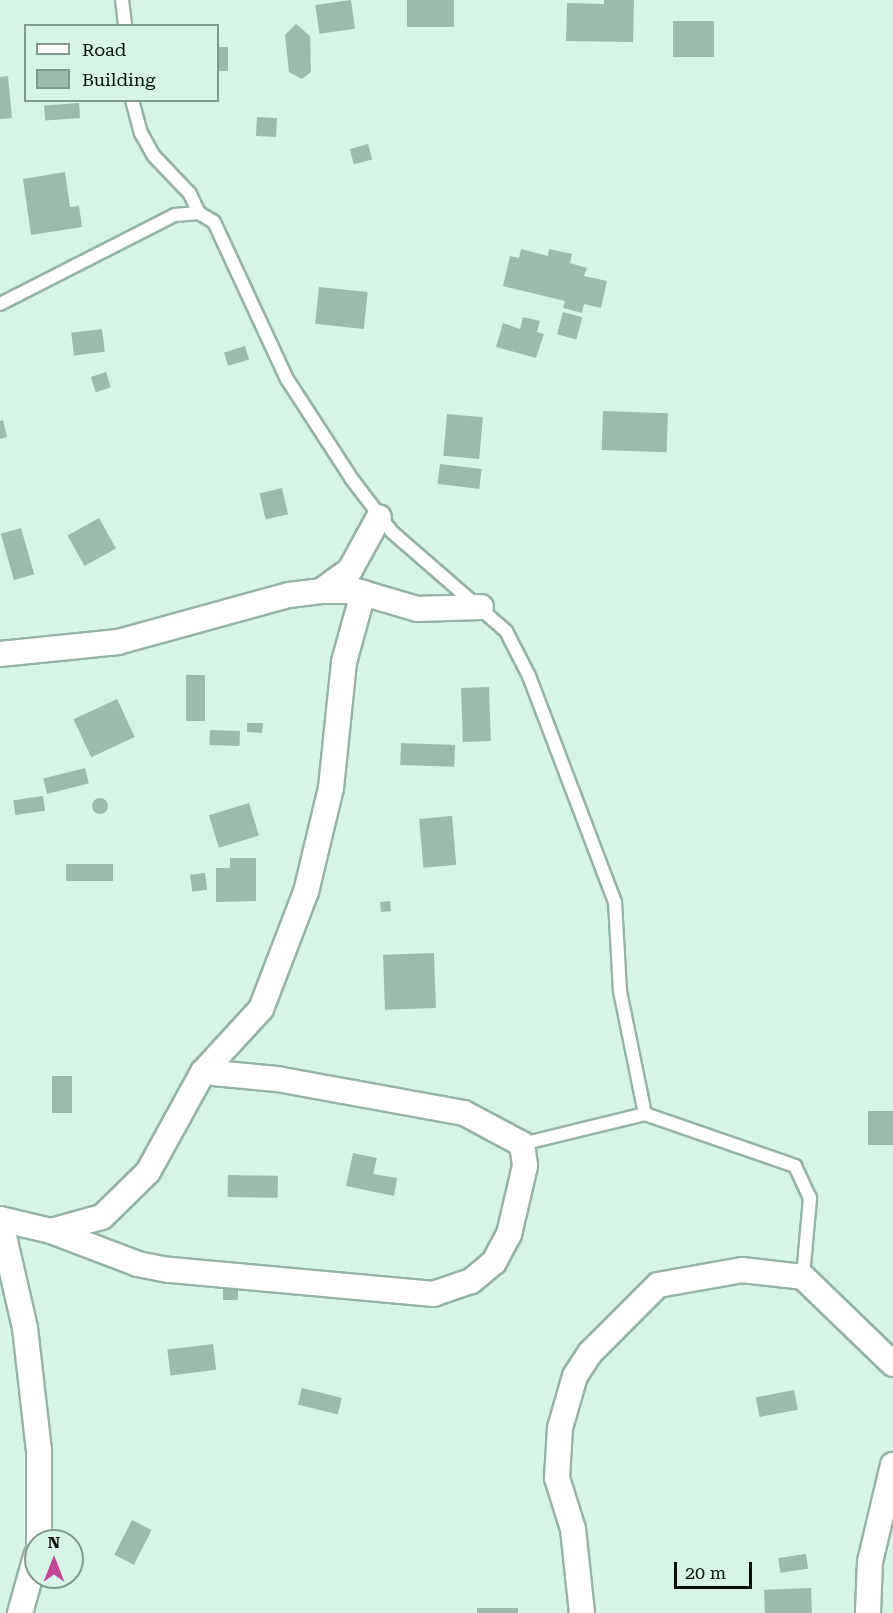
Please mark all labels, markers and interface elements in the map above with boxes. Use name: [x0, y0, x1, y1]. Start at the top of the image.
legend: [24, 24, 219, 102]
text: Road: [82, 39, 126, 60]
text: Building: [82, 69, 156, 90]
north arrow: [24, 1529, 84, 1589]
text: N: [48, 1533, 60, 1552]
scale bar: [677, 1550, 755, 1588]
text: 20 m: [685, 1562, 726, 1583]

